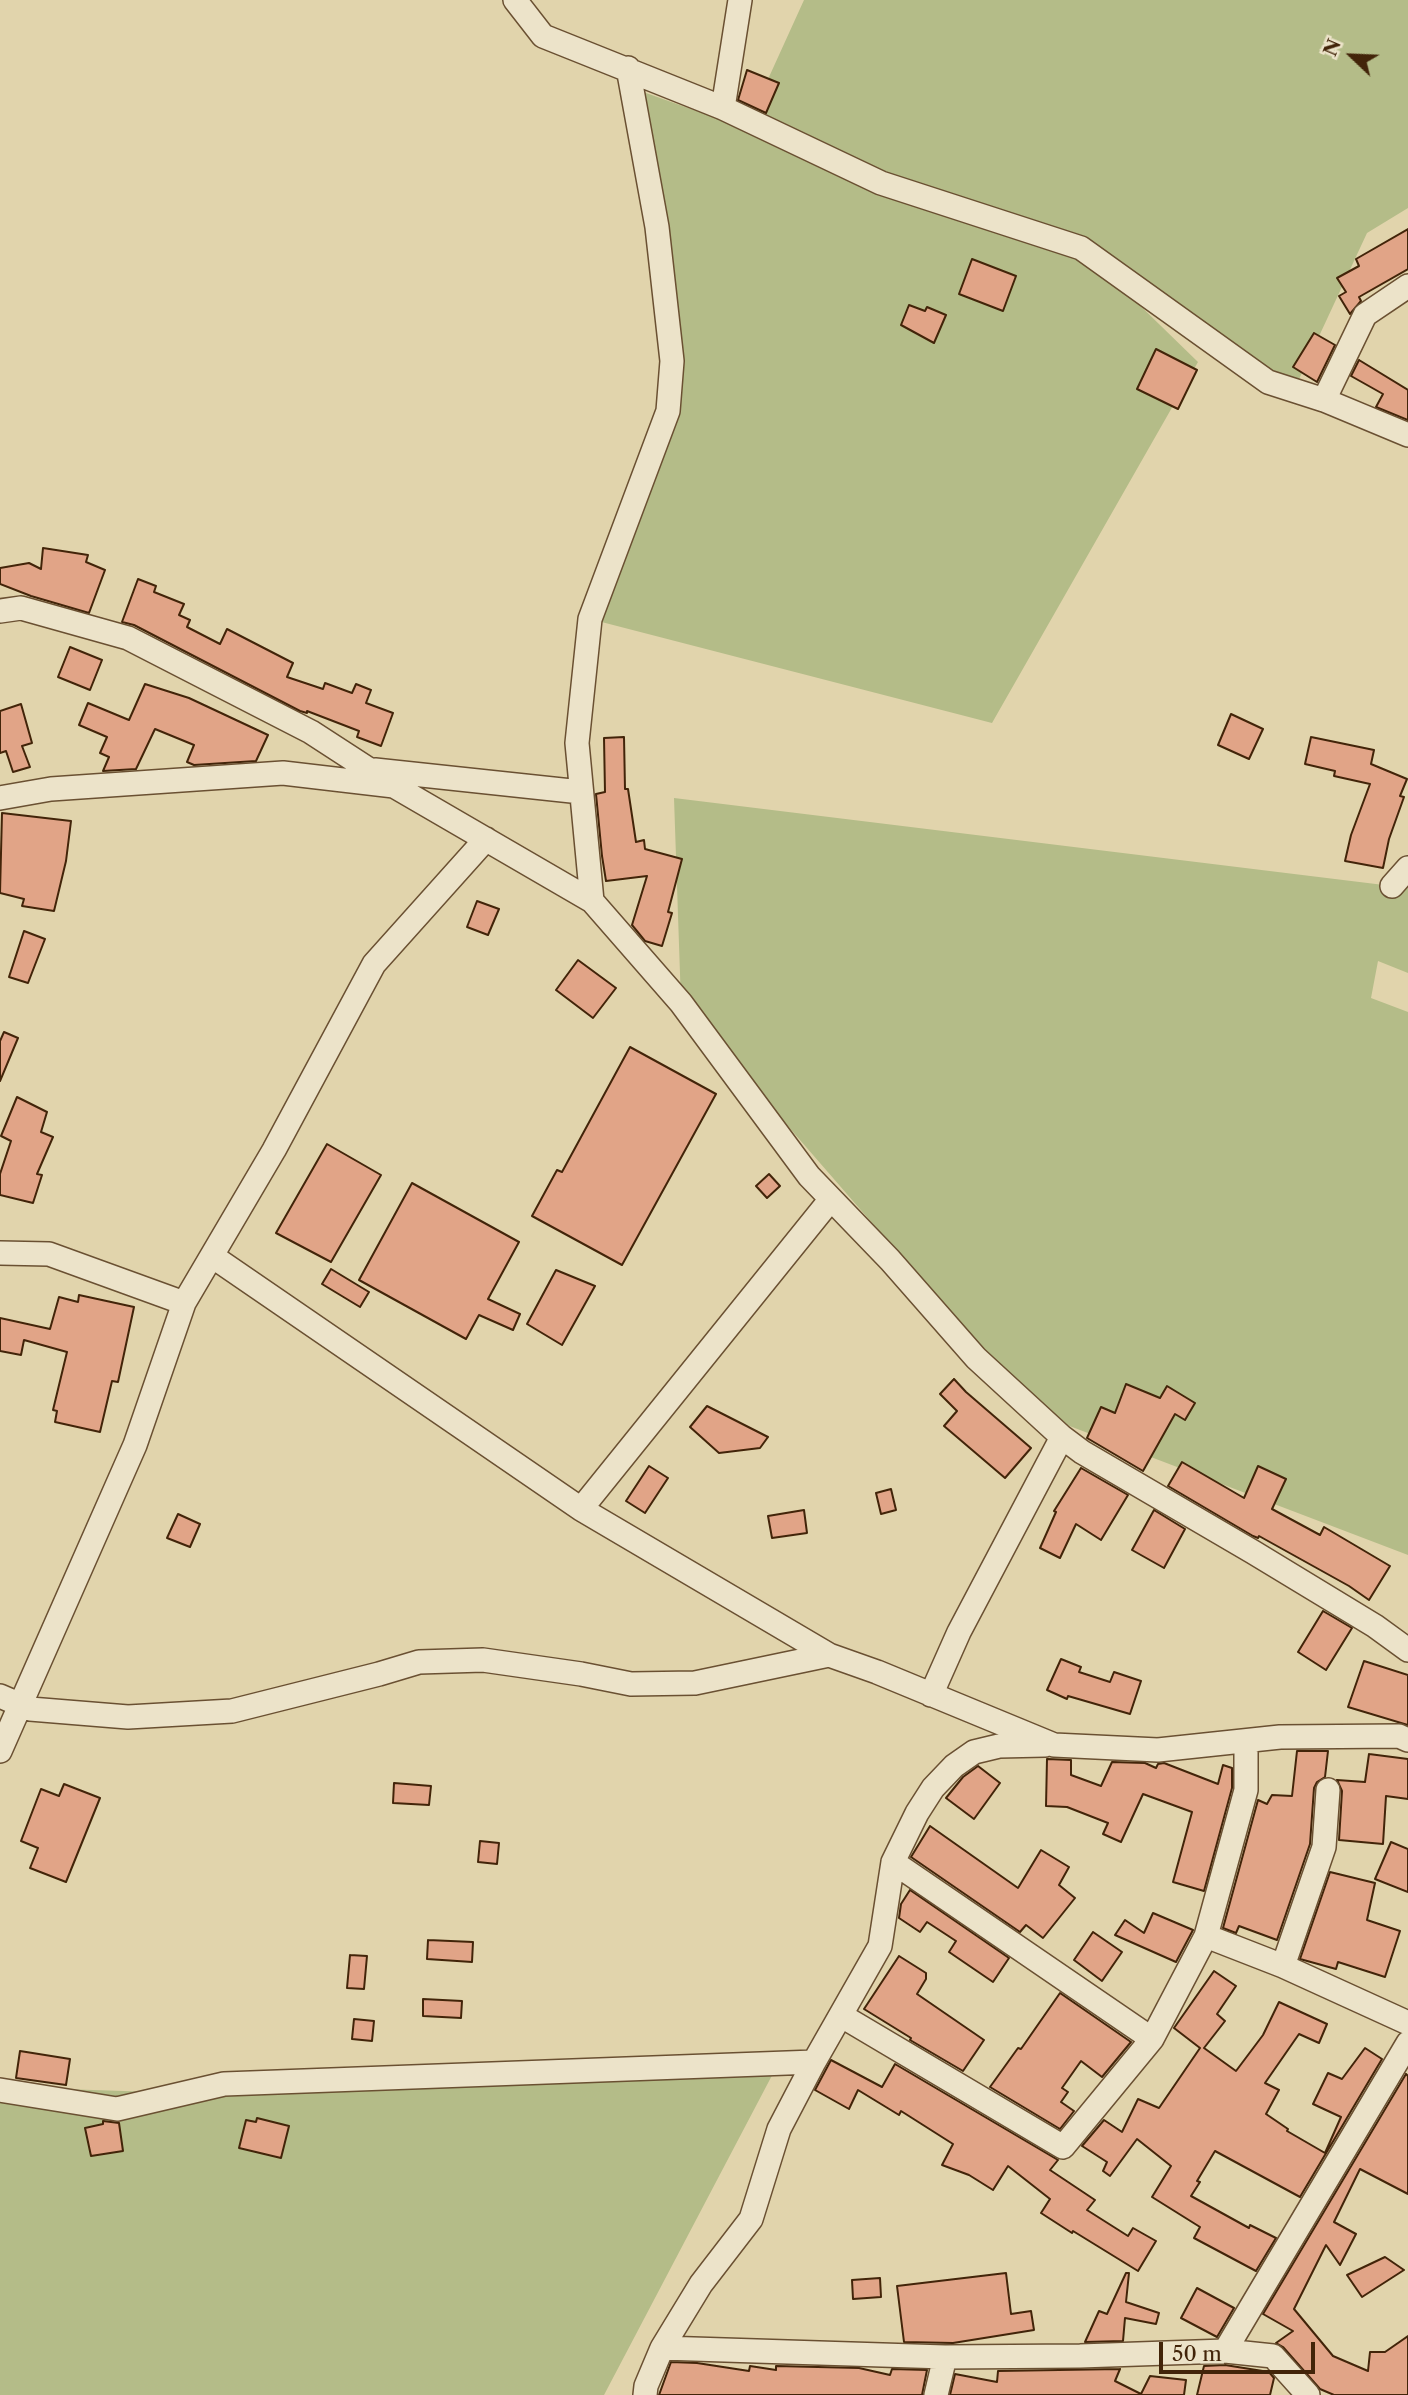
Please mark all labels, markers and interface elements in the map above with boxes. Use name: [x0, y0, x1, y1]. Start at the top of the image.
north arrow: [1317, 21, 1387, 91]
text: N: [1318, 36, 1346, 60]
scale bar: [1163, 2328, 1319, 2372]
text: 50 m: [1172, 2341, 1222, 2366]

